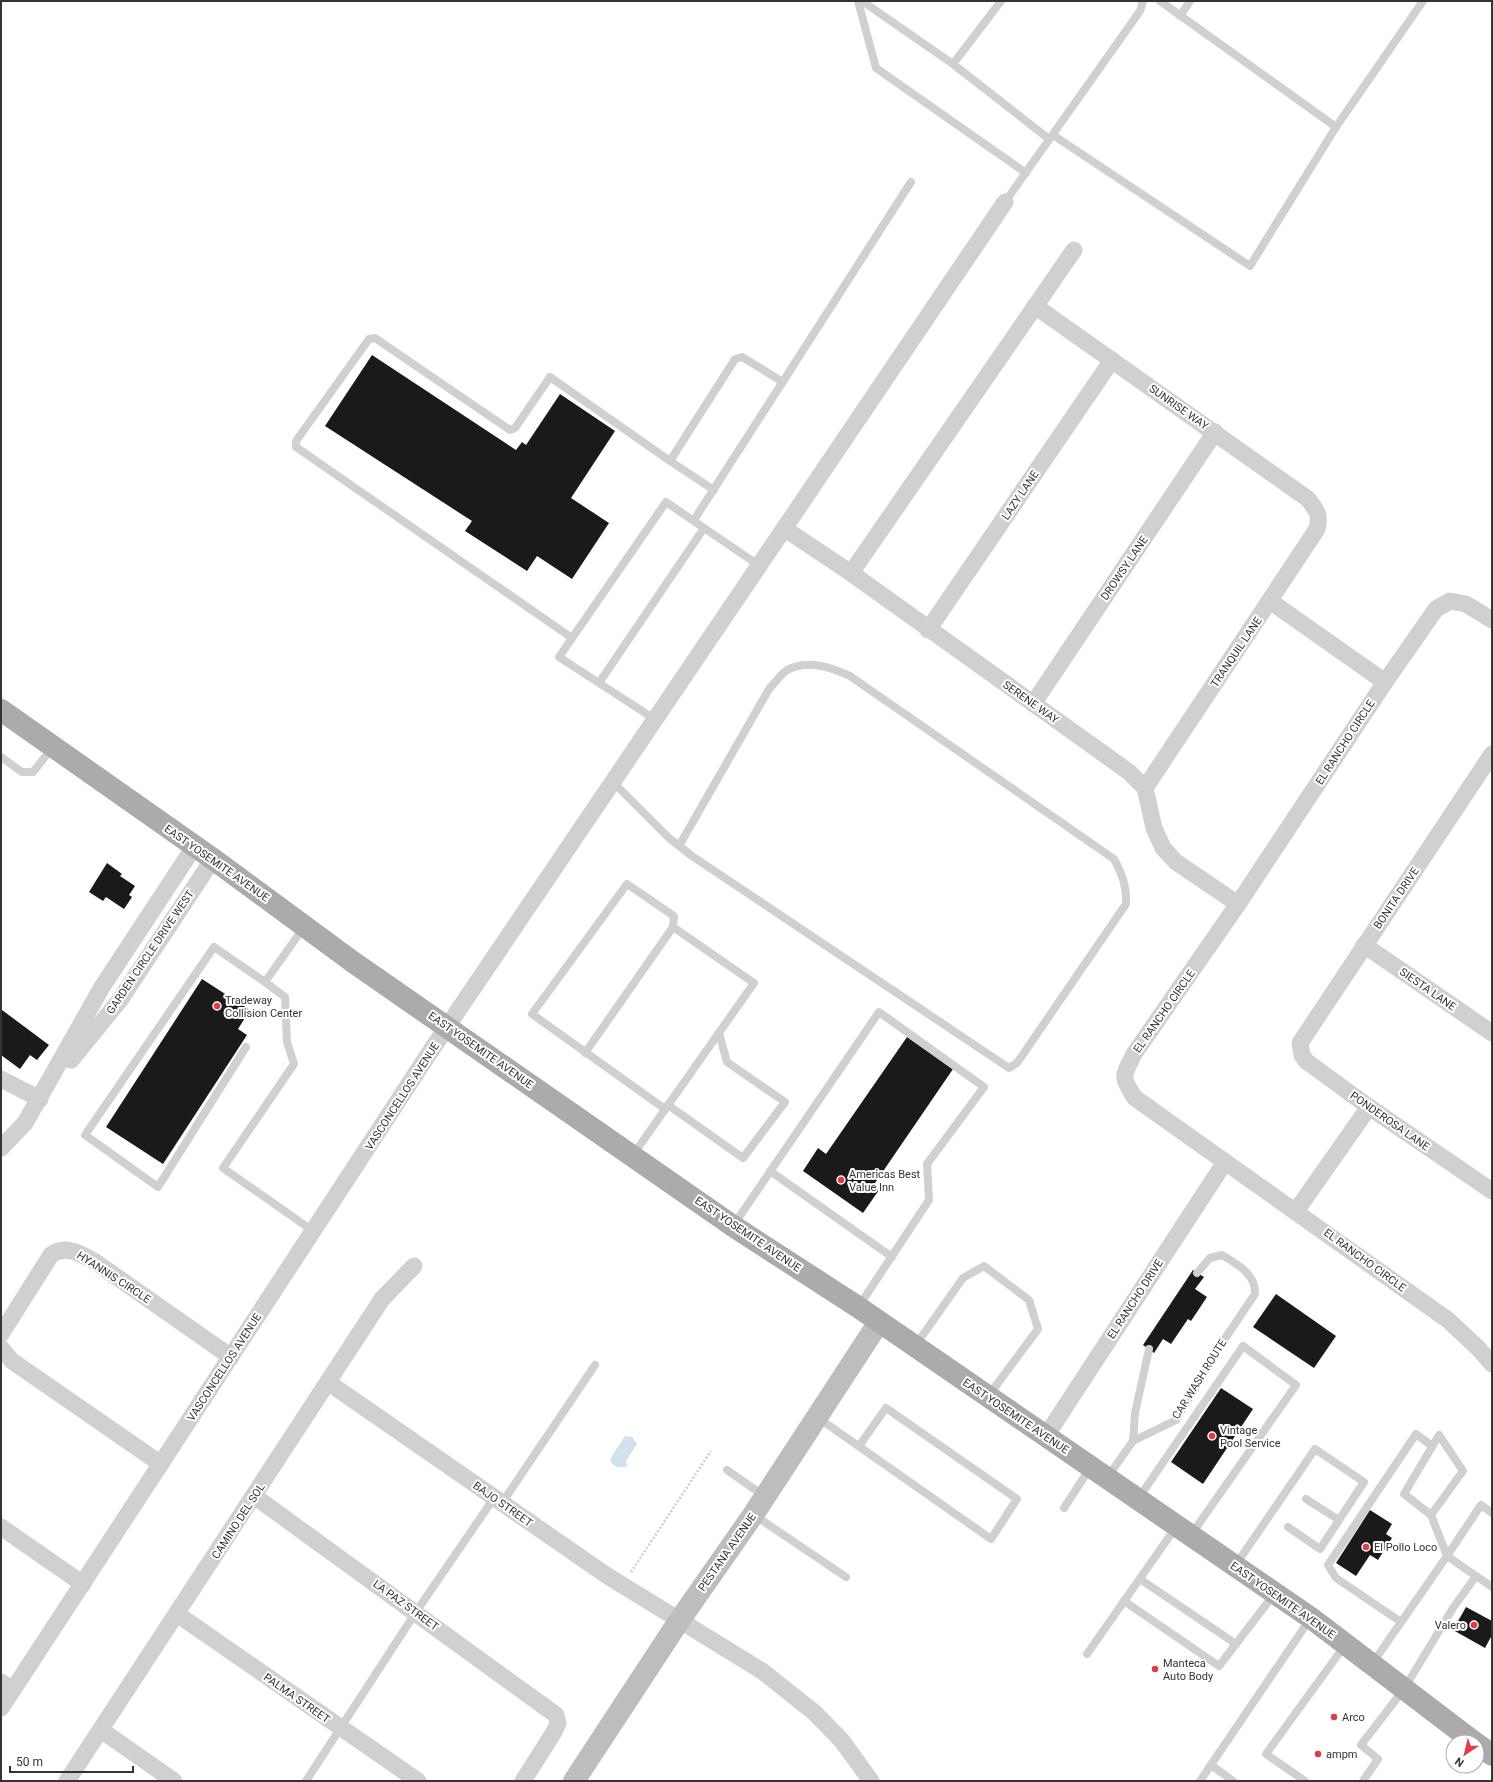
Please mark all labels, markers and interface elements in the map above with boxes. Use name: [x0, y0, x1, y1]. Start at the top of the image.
street label: SUNRISE WAY: [1146, 382, 1211, 433]
street label: LAZY LANE: [999, 468, 1042, 522]
street label: DROWSY LANE: [1098, 534, 1151, 603]
street label: TRANQUIL LANE: [1208, 615, 1265, 690]
street label: SERENE WAY: [1000, 678, 1062, 727]
street label: EL RANCHO CIRCLE: [1313, 698, 1378, 787]
street label: EAST YOSEMITE AVENUE: [162, 822, 272, 905]
street label: BONITA DRIVE: [1371, 865, 1422, 932]
street label: GARDEN CIRCLE DRIVE WEST: [104, 888, 197, 1017]
street label: SIESTA LANE: [1397, 965, 1458, 1014]
street label: EL RANCHO CIRCLE: [1131, 967, 1198, 1055]
place label: Tradeway Collision Center: [225, 994, 302, 1020]
marker: Tradeway Collision Center: [212, 1001, 222, 1011]
street label: EAST YOSEMITE AVENUE: [426, 1009, 536, 1092]
street label: VASCONCELLOS AVENUE: [363, 1040, 442, 1153]
street label: PONDEROSA LANE: [1348, 1089, 1432, 1154]
place label: Americas Best Value Inn: [849, 1168, 921, 1194]
marker: Americas Best Value Inn: [836, 1175, 846, 1185]
street label: EAST YOSEMITE AVENUE: [692, 1194, 803, 1275]
street label: EL RANCHO CIRCLE: [1321, 1226, 1408, 1295]
street label: HYANNIS CIRCLE: [74, 1249, 153, 1306]
street label: EL RANCHO DRIVE: [1105, 1257, 1166, 1342]
street label: VASCONCELLOS AVENUE: [185, 1311, 264, 1424]
street label: CAR WASH ROUTE: [1170, 1337, 1229, 1422]
street label: EAST YOSEMITE AVENUE: [960, 1376, 1071, 1457]
place label: Vintage Pool Service: [1220, 1424, 1281, 1450]
marker: Vintage Pool Service: [1207, 1431, 1217, 1441]
street label: BAJO STREET: [471, 1479, 535, 1530]
street label: CAMINO DEL SOL: [209, 1481, 268, 1561]
street label: PESTANA AVENUE: [696, 1511, 759, 1594]
place label: El Pollo Loco: [1374, 1541, 1437, 1554]
marker: El Pollo Loco: [1361, 1542, 1371, 1552]
street label: EAST YOSEMITE AVENUE: [1228, 1559, 1338, 1642]
street label: LA PAZ STREET: [370, 1577, 441, 1634]
place label: Valero: [1435, 1619, 1466, 1632]
marker: Valero: [1469, 1620, 1479, 1630]
place label: Manteca Auto Body: [1163, 1657, 1214, 1683]
marker: Manteca Auto Body: [1150, 1664, 1160, 1674]
street label: PALMA STREET: [261, 1671, 333, 1726]
place label: Arco: [1342, 1711, 1365, 1724]
marker: Arco: [1329, 1712, 1339, 1722]
north arrow: [1445, 1734, 1485, 1774]
scale bar: [10, 1748, 133, 1774]
place label: ampm: [1326, 1748, 1357, 1761]
marker: ampm: [1313, 1749, 1323, 1759]
text: N: [1452, 1754, 1466, 1769]
text: 50 m: [16, 1755, 43, 1769]

